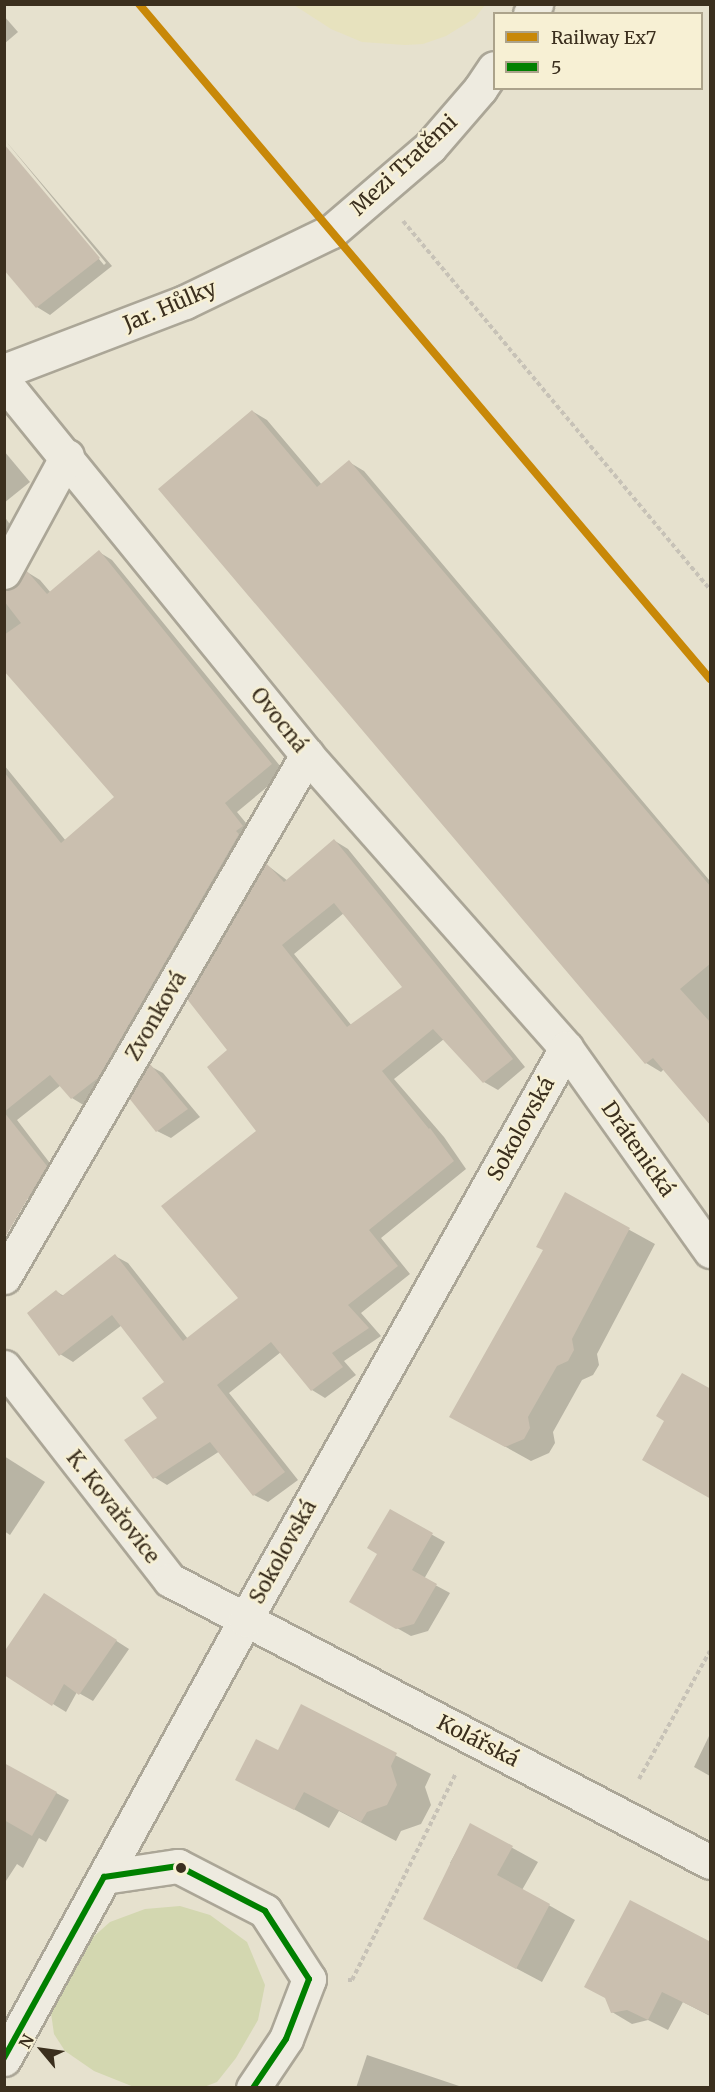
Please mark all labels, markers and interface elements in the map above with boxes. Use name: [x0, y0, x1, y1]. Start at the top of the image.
legend: [493, 12, 703, 90]
text: Railway Ex7: [551, 26, 656, 49]
text: 5: [551, 56, 562, 79]
street label: Mezi Tratěmi: [346, 109, 462, 221]
street label: Jar. Hůlky: [120, 275, 220, 337]
street label: Ovocná: [245, 683, 313, 757]
street label: Zvonková: [120, 967, 192, 1065]
street label: Sokolovská: [482, 1073, 560, 1185]
street label: Drátenická: [596, 1097, 680, 1201]
street label: K. Kovařovice: [61, 1446, 165, 1568]
street label: Sokolovská: [244, 1496, 322, 1608]
street label: Kolářská: [433, 1710, 523, 1772]
unlabelled marker: [175, 1862, 187, 1874]
north arrow: [12, 2020, 72, 2080]
text: N: [14, 2031, 38, 2052]

